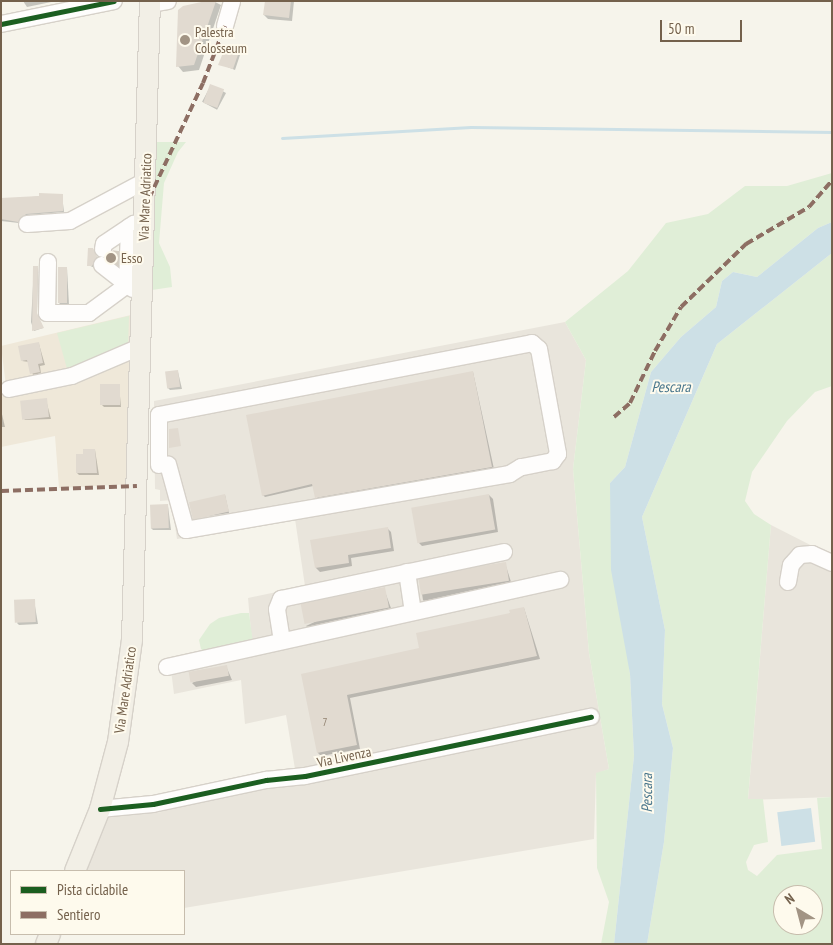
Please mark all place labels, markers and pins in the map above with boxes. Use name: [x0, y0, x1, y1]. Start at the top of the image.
place label: Palestra Colosseum: [195, 24, 247, 56]
marker: Palestra Colosseum: [179, 34, 191, 46]
place label: Esso: [121, 250, 143, 266]
marker: Esso: [105, 252, 117, 264]

